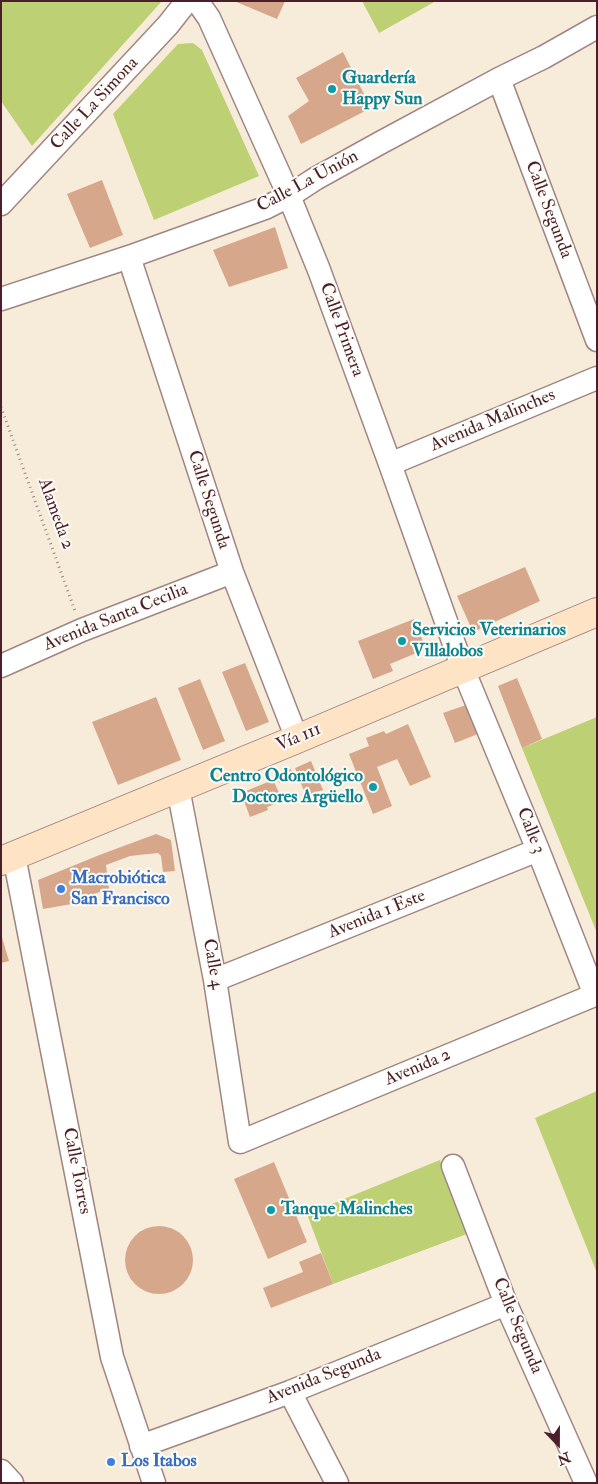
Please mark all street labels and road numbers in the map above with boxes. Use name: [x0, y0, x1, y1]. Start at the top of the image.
street label: Calle La Simona: [46, 53, 144, 155]
street label: Calle La Unión: [254, 146, 362, 218]
street label: Calle Segunda: [520, 158, 576, 262]
street label: Calle Primera: [314, 280, 368, 380]
street label: Avenida Malinches: [427, 385, 559, 457]
street label: Calle Segunda: [182, 448, 234, 552]
street label: Alameda 2: [32, 476, 78, 552]
street label: Avenida Santa Cecilia: [41, 579, 191, 657]
street label: Vía 111: [273, 719, 325, 757]
street label: Calle 3: [511, 805, 549, 857]
street label: Avenida 1 Este: [325, 886, 429, 944]
street label: Calle 4: [197, 937, 227, 991]
street label: Avenida 2: [382, 1045, 454, 1091]
street label: Calle Torres: [57, 1126, 95, 1216]
street label: Calle Segunda: [487, 1275, 547, 1377]
street label: Avenida Segunda: [264, 1344, 384, 1410]

